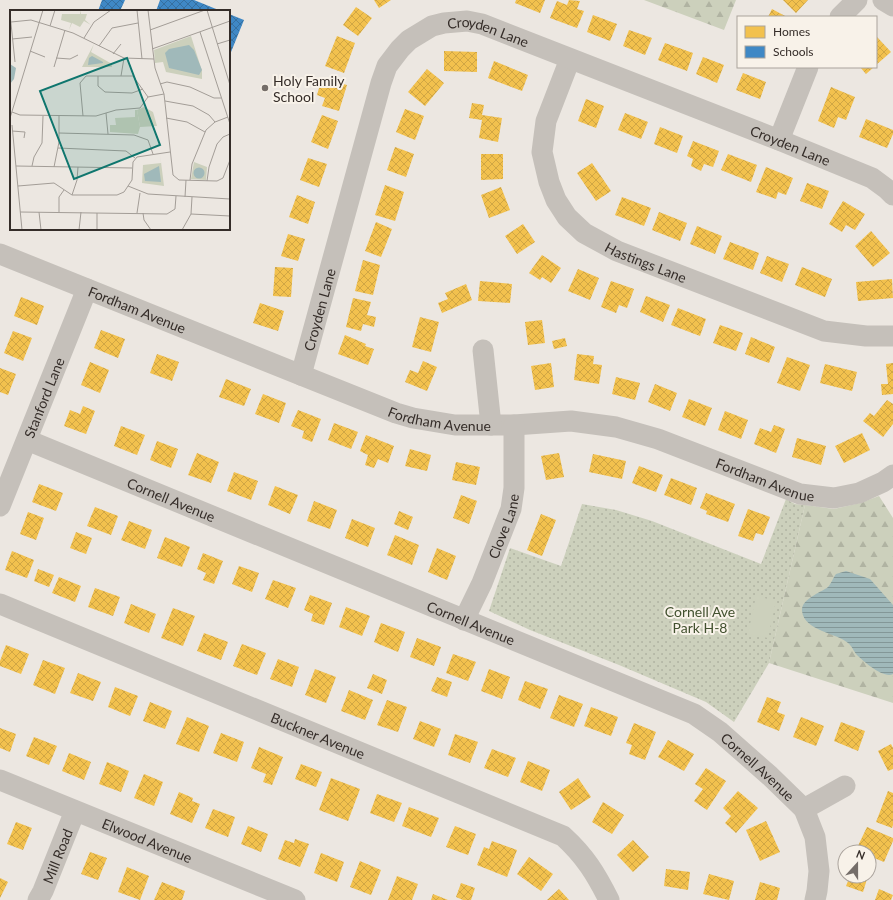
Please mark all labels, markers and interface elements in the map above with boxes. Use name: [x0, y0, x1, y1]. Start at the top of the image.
inset map: [10, 10, 230, 230]
street label: Croyden Lane: [447, 12, 532, 50]
legend: [737, 16, 877, 68]
text: Homes: [773, 24, 810, 39]
text: Schools: [773, 44, 814, 59]
place label: Holy Family School: [273, 72, 345, 105]
marker: Holy Family School: [260, 83, 270, 93]
street label: Croyden Lane: [748, 121, 833, 169]
street label: Hastings Lane: [602, 238, 689, 286]
street label: Croyden Lane: [300, 266, 338, 353]
street label: Fordham Avenue: [86, 282, 189, 336]
street label: Stanford Lane: [20, 355, 67, 440]
street label: Fordham Avenue: [386, 402, 491, 434]
street label: Fordham Avenue: [714, 454, 815, 504]
street label: Cornell Avenue: [125, 474, 218, 525]
street label: Clove Lane: [484, 493, 522, 561]
street label: Cornell Avenue: [424, 597, 518, 648]
park label: Cornell Ave Park H-8: [665, 603, 735, 636]
street label: Buckner Avenue: [269, 708, 368, 762]
street label: Cornell Avenue: [718, 729, 799, 804]
street label: Elwood Avenue: [100, 814, 195, 866]
street label: Mill Road: [38, 826, 76, 886]
north arrow: [837, 844, 877, 884]
text: N: [854, 847, 867, 862]

